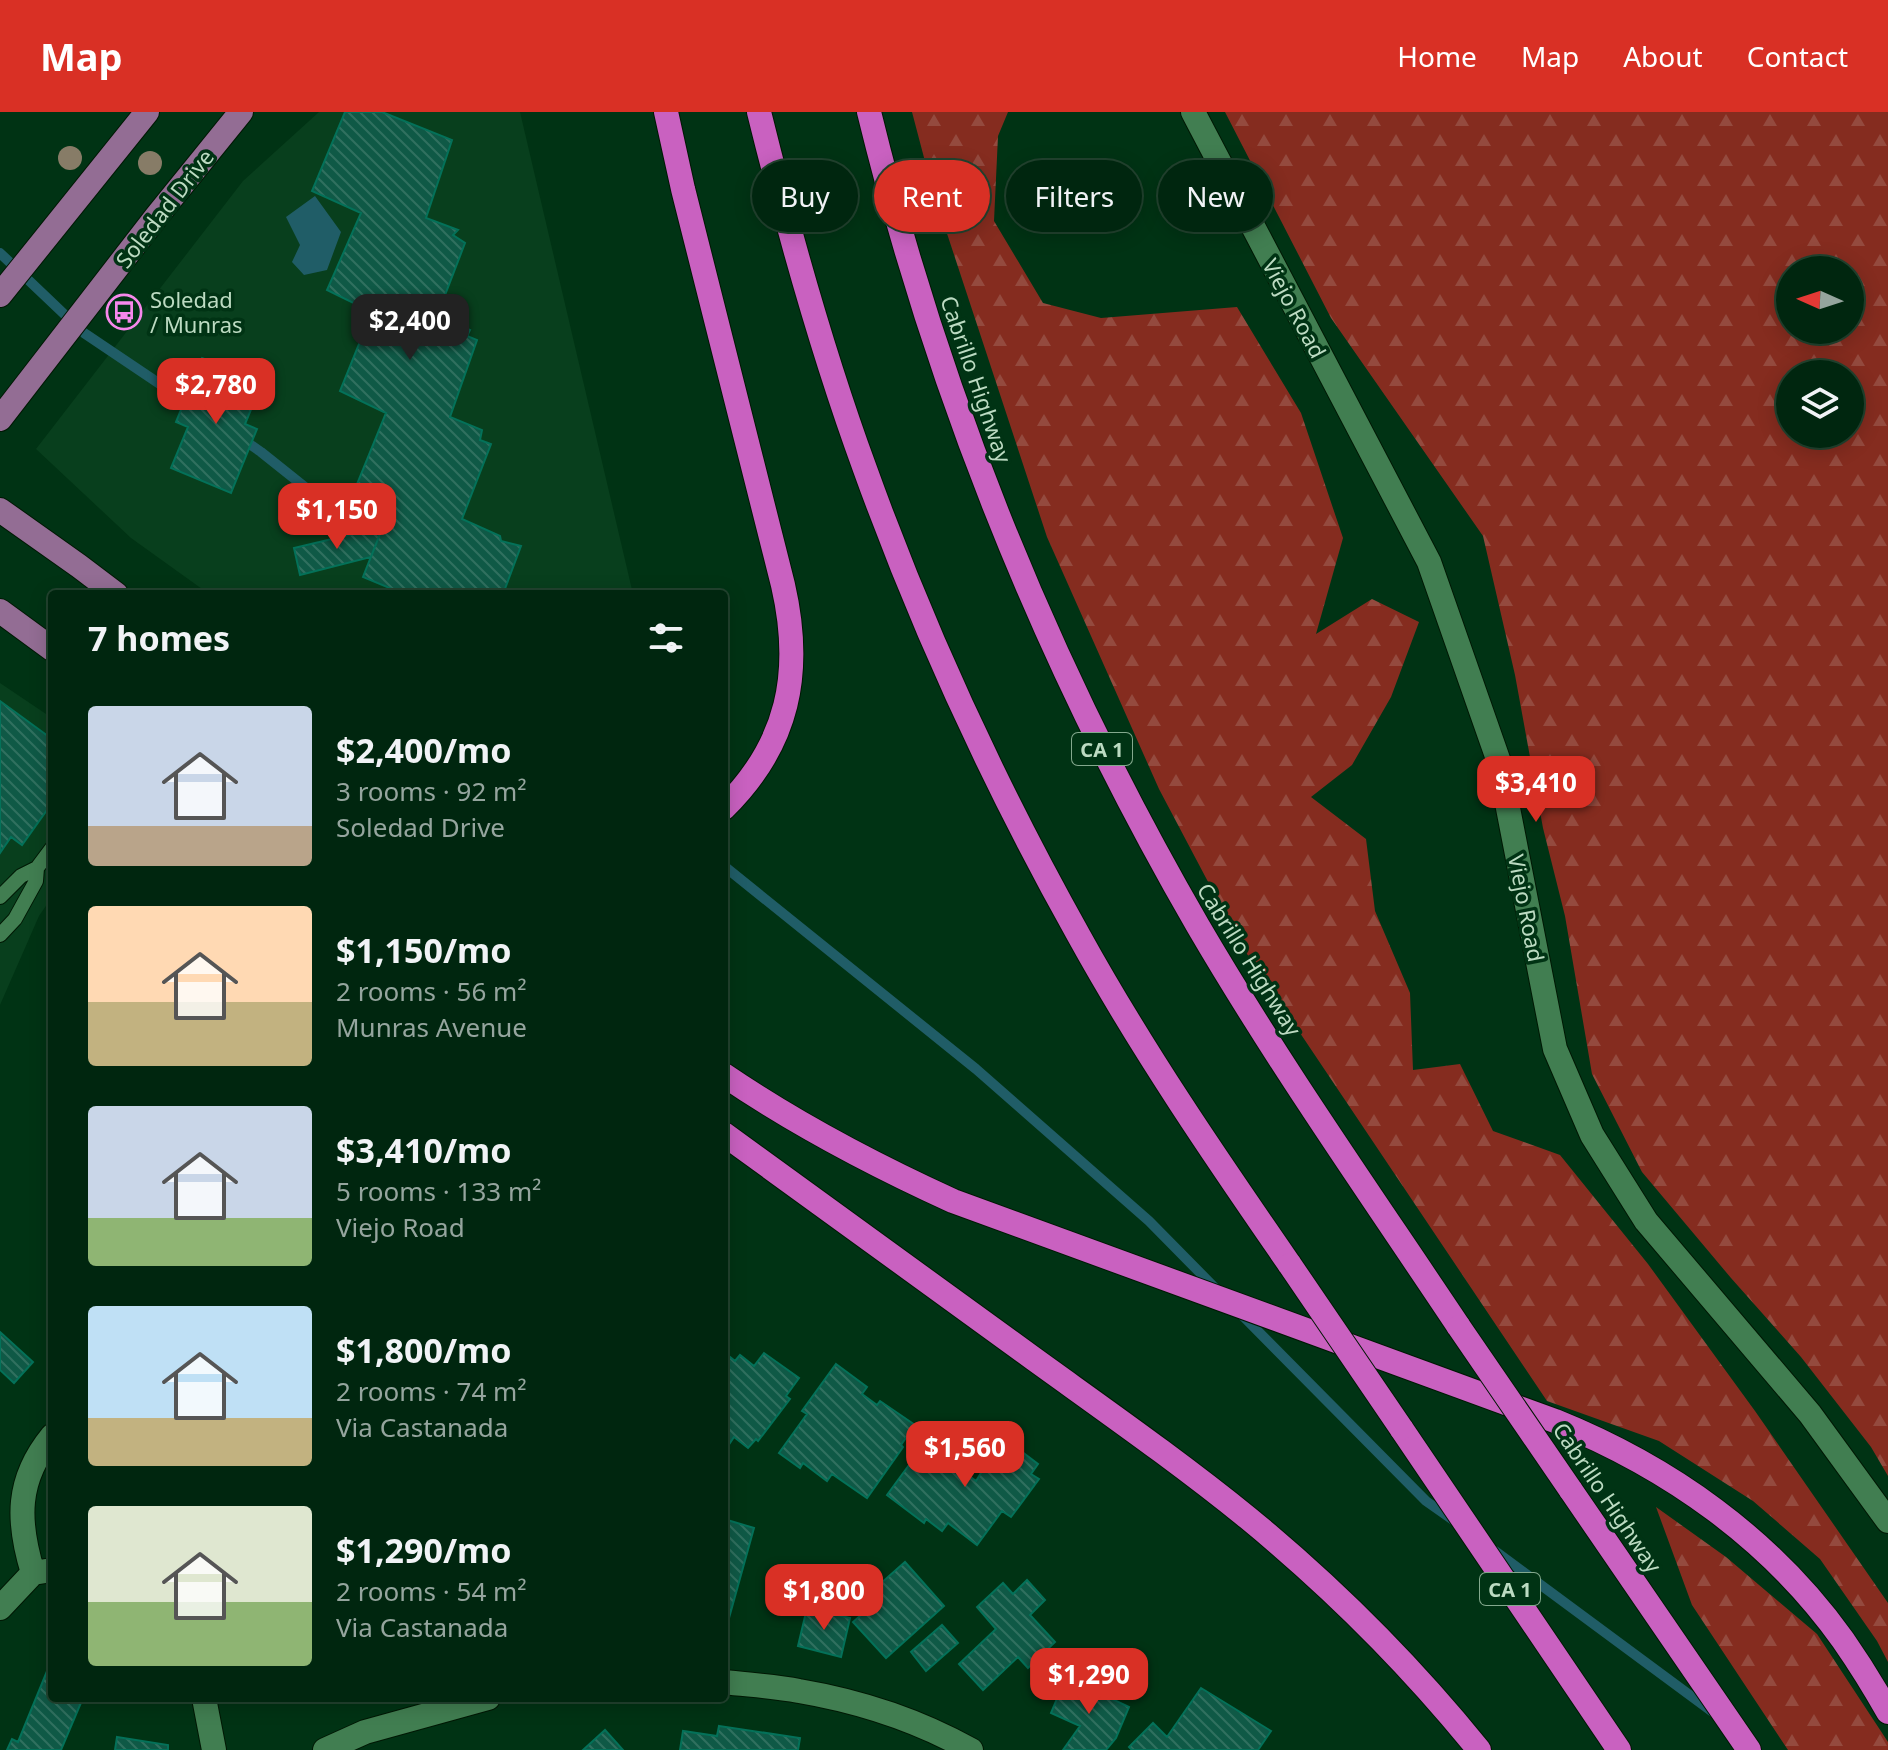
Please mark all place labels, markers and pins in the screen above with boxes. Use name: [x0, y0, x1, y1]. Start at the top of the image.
place label: Soledad / Munras: [150, 284, 243, 339]
bus stop icon: Soledad / Munras: [105, 293, 143, 331]
pin: $2,400: [345, 294, 475, 362]
pin: $2,780: [151, 358, 281, 426]
pin: $1,150: [272, 483, 402, 551]
pin: $3,410: [1471, 756, 1601, 824]
pin: $1,560: [900, 1421, 1030, 1489]
pin: $1,800: [759, 1564, 889, 1632]
pin: $1,290: [1024, 1648, 1154, 1716]

